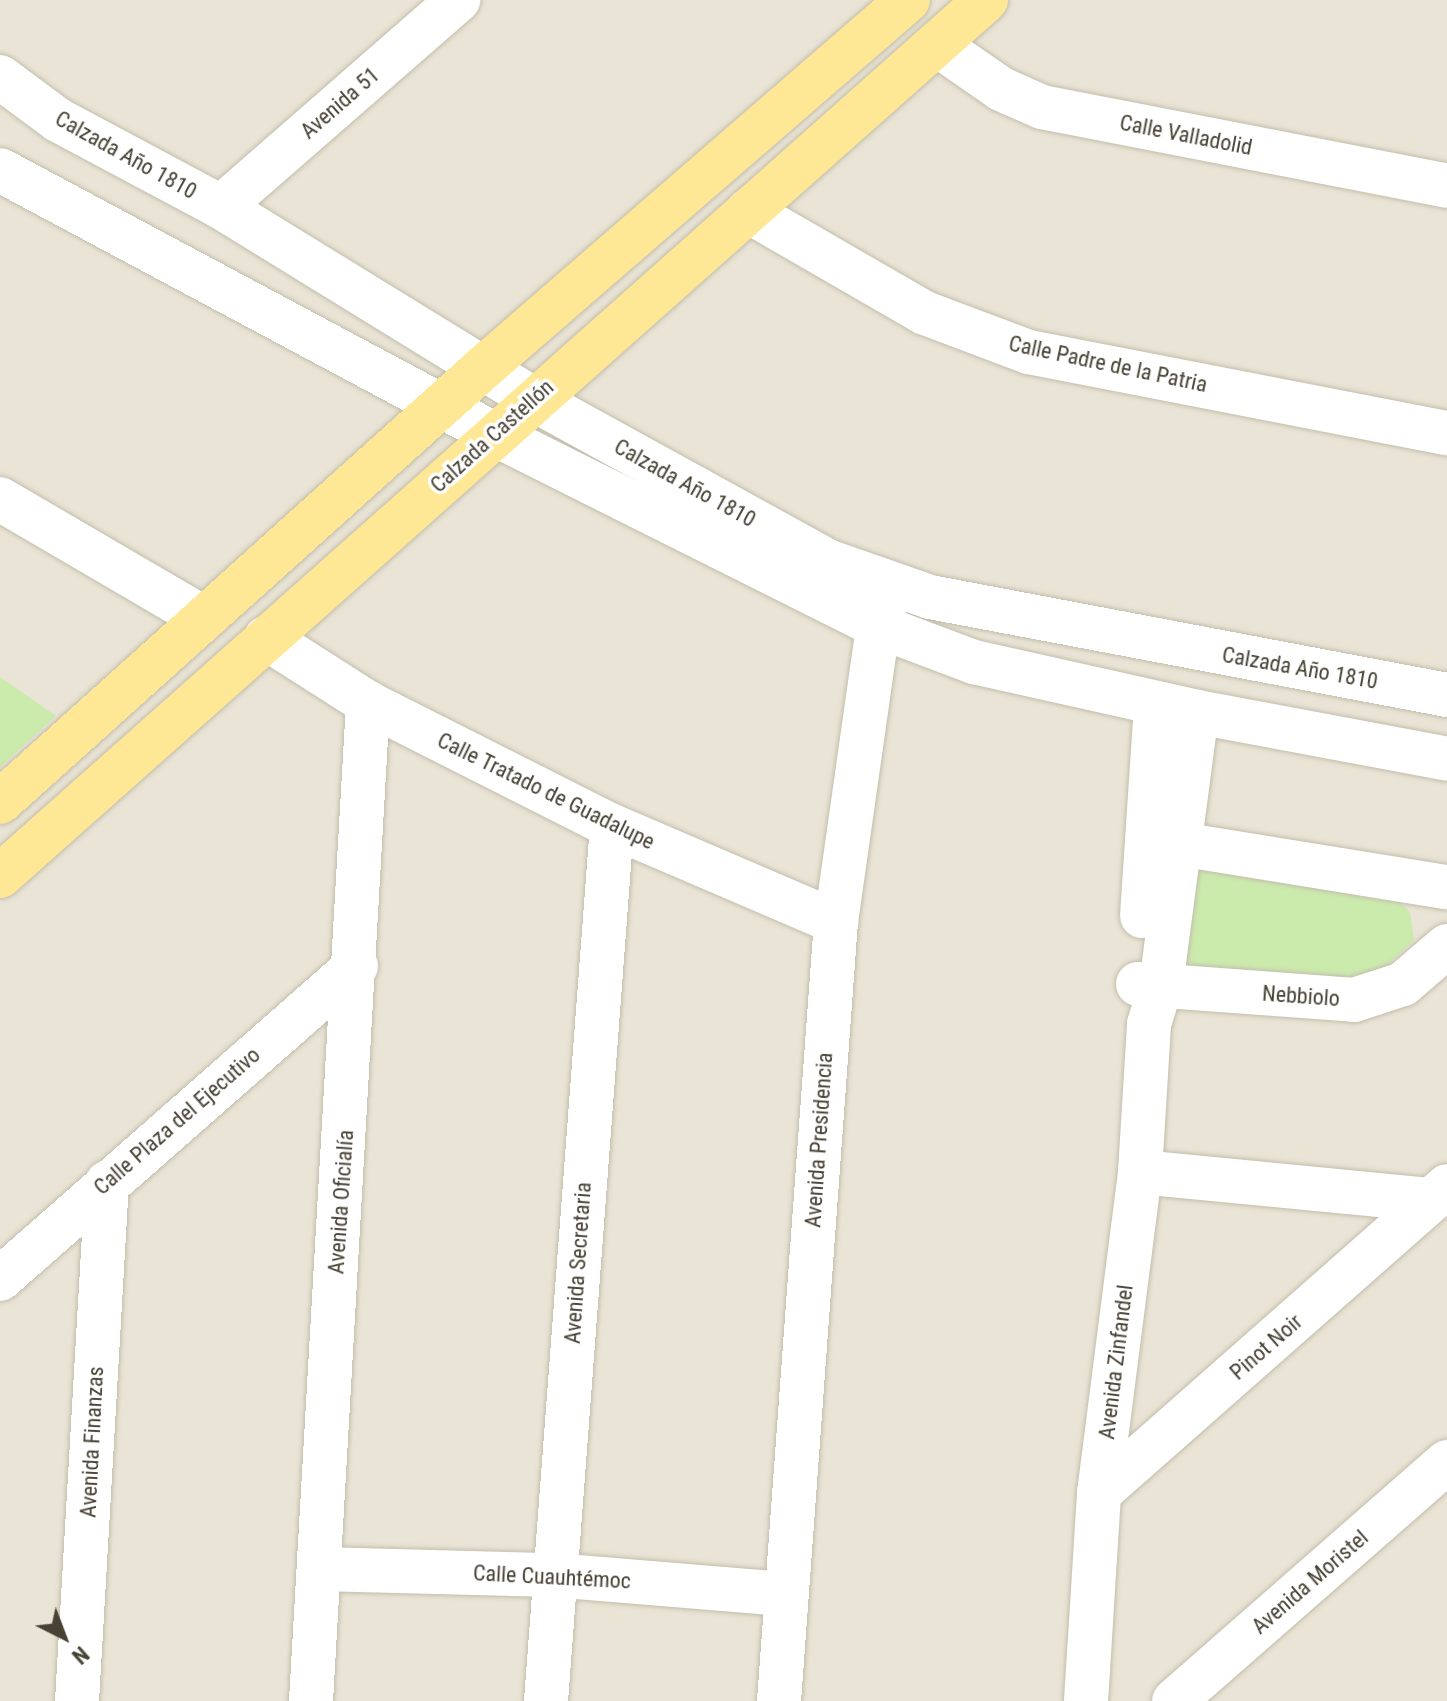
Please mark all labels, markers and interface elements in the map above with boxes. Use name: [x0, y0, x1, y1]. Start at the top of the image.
street label: Avenida 51: [295, 62, 385, 144]
street label: Calzada Año 1810: [51, 105, 201, 205]
street label: Calle Valladolid: [1117, 109, 1255, 161]
street label: Calle Padre de la Patria: [1006, 330, 1210, 398]
street label: Calzada Castellón: [425, 374, 559, 498]
street label: Calzada Año 1810: [610, 433, 760, 533]
street label: Calzada Año 1810: [1220, 641, 1380, 695]
street label: Calle Tratado de Guadalupe: [433, 727, 659, 855]
street label: Nebbiolo: [1261, 980, 1341, 1012]
street label: Calle Plaza del Ejecutivo: [88, 1042, 266, 1200]
street label: Avenida Presidencia: [800, 1051, 838, 1229]
street label: Avenida Oficialía: [323, 1129, 359, 1275]
street label: Avenida Secretaria: [559, 1181, 597, 1345]
street label: Avenida Zinfandel: [1093, 1283, 1139, 1441]
street label: Pinot Noir: [1225, 1309, 1307, 1385]
street label: Avenida Finanzas: [75, 1366, 109, 1518]
street label: Avenida Moristel: [1247, 1524, 1373, 1640]
street label: Calle Cuauhtémoc: [472, 1560, 632, 1594]
north arrow: [24, 1597, 104, 1677]
text: N: [67, 1641, 94, 1669]

